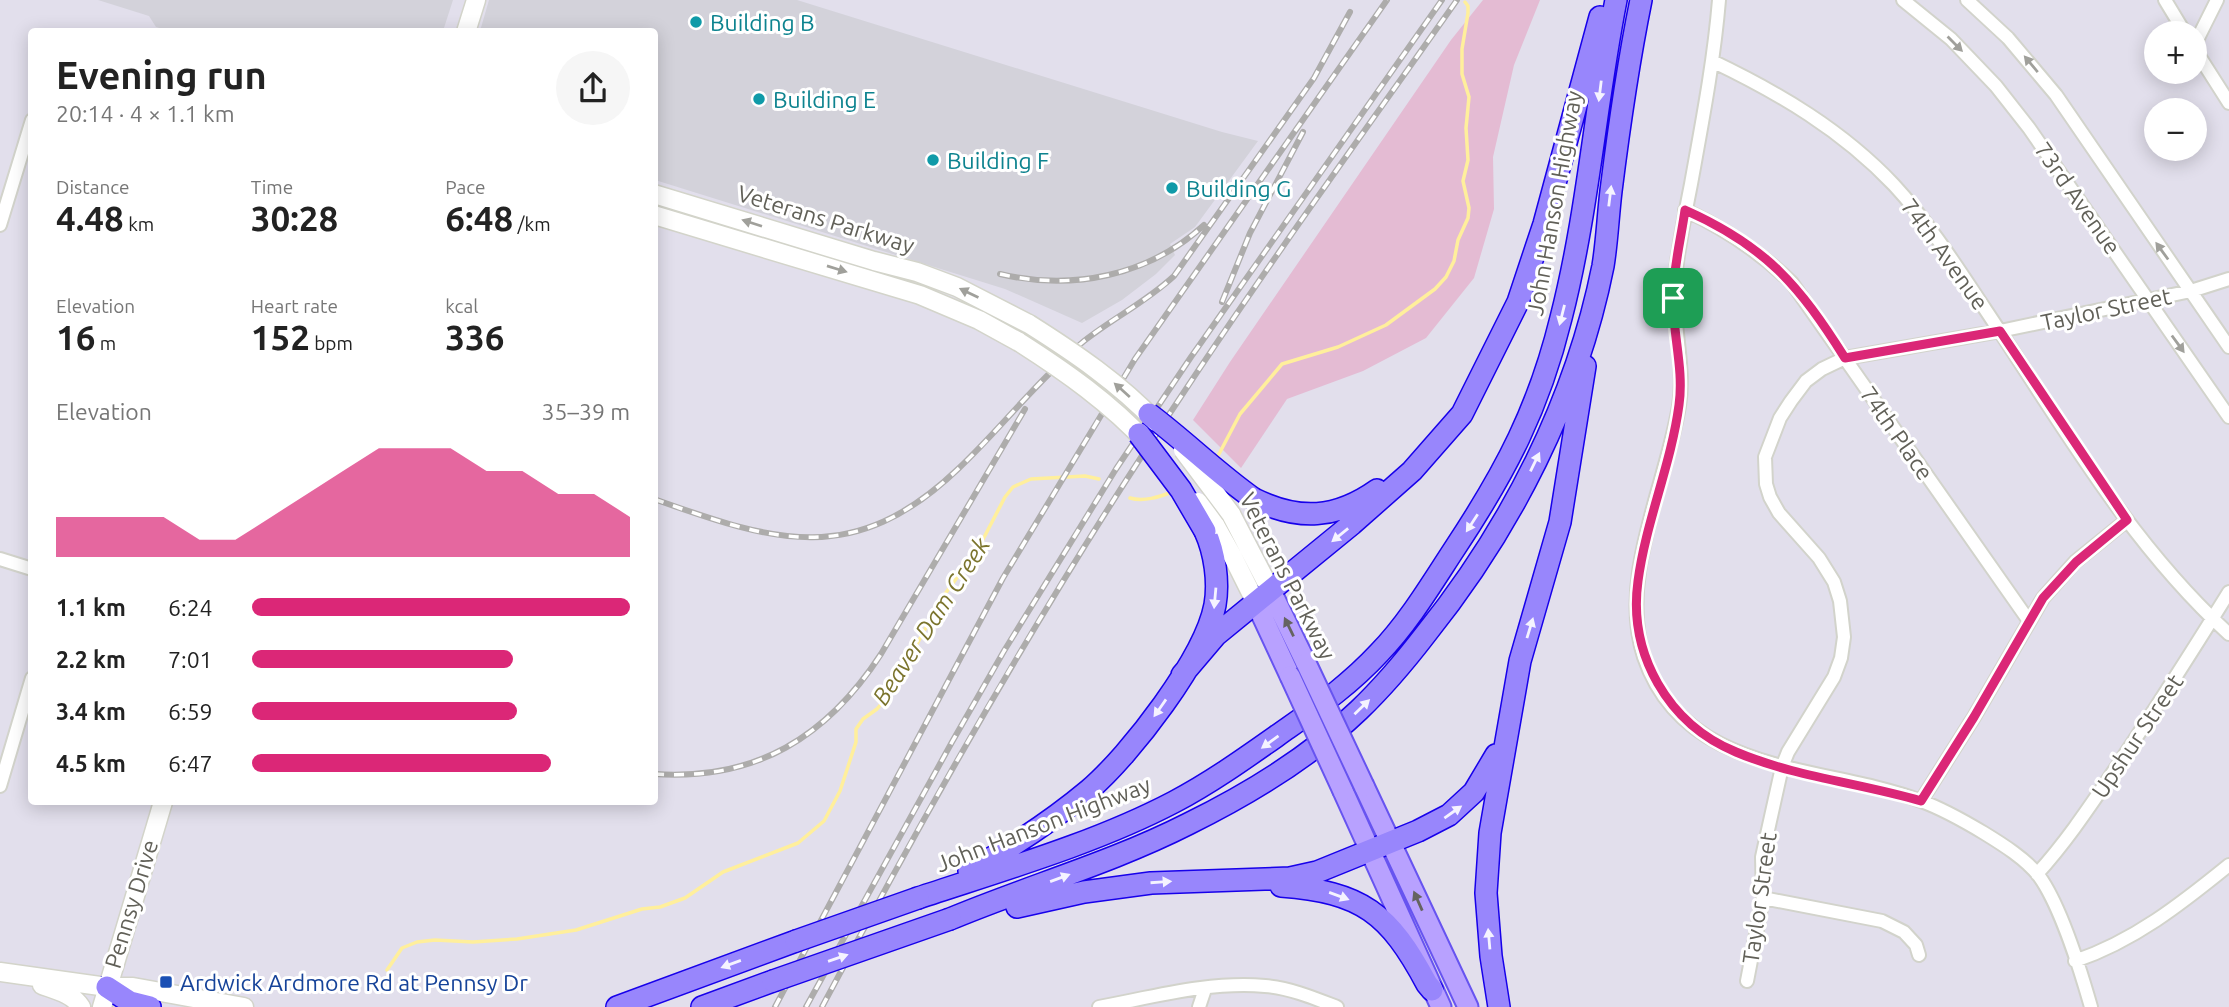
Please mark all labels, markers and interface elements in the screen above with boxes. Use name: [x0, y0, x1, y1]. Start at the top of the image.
place label: Building B: [710, 10, 815, 35]
marker: Building B: [688, 14, 704, 30]
map controls: [2144, 21, 2207, 161]
button: +: [2144, 21, 2207, 84]
one-way arrow: [1947, 35, 1964, 52]
button: share: [556, 51, 630, 125]
text: Evening run: [56, 54, 267, 96]
one-way arrow: [2024, 56, 2039, 73]
one-way arrow: [1595, 81, 1606, 103]
place label: Building E: [773, 87, 876, 112]
street label: John Hanson Highway: [1522, 89, 1586, 317]
marker: Building E: [751, 91, 767, 107]
button: −: [2144, 98, 2207, 161]
text: 20:14 · 4 × 1.1 km: [56, 101, 235, 126]
street label: 73rd Avenue: [2030, 137, 2126, 259]
place label: Building F: [947, 148, 1049, 173]
marker: Building F: [925, 152, 941, 168]
text: Distance: [56, 176, 130, 198]
text: Time: [251, 176, 293, 198]
text: Pace: [445, 176, 486, 198]
place label: Building G: [1186, 176, 1291, 201]
street label: Veterans Parkway: [735, 180, 917, 258]
marker: Building G: [1164, 180, 1180, 196]
one-way arrow: [1605, 185, 1616, 207]
street label: 74th Avenue: [1896, 194, 1994, 314]
text: 4.48: [56, 198, 124, 238]
text: 30:28: [251, 198, 338, 238]
text: 6:48: [445, 198, 513, 238]
text: km: [124, 213, 154, 235]
text: /km: [513, 213, 551, 235]
one-way arrow: [742, 218, 763, 228]
one-way arrow: [2155, 242, 2169, 260]
one-way arrow: [827, 264, 848, 274]
pin: [1643, 268, 1703, 328]
icon: arrive: [1654, 279, 1692, 317]
street label: Taylor Street: [2039, 283, 2173, 335]
one-way arrow: [959, 287, 979, 298]
text: Elevation: [56, 295, 135, 317]
text: Heart rate: [251, 295, 338, 317]
text: kcal: [445, 295, 478, 317]
one-way arrow: [1556, 305, 1567, 327]
text: 16: [56, 317, 95, 357]
text: 152: [251, 317, 310, 357]
text: 336: [445, 317, 505, 357]
text: m: [95, 332, 116, 354]
text: bpm: [310, 332, 353, 354]
one-way arrow: [2171, 335, 2185, 353]
street label: 74th Place: [1856, 381, 1938, 485]
one-way arrow: [1113, 382, 1131, 398]
text: Elevation: [56, 399, 152, 424]
text: 35–39 m: [542, 399, 630, 424]
one-way arrow: [1530, 452, 1541, 472]
street label: Veterans Parkway: [1235, 489, 1341, 663]
one-way arrow: [1465, 513, 1478, 533]
one-way arrow: [1331, 527, 1348, 542]
water label: Beaver Dam Creek: [867, 532, 996, 710]
one-way arrow: [1209, 587, 1220, 609]
text: 1.1 km: [56, 595, 126, 620]
text: 6:24: [168, 595, 213, 620]
one-way arrow: [1283, 617, 1295, 637]
one-way arrow: [1526, 617, 1536, 638]
text: 2.2 km: [56, 647, 126, 672]
text: 7:01: [168, 647, 213, 672]
street label: Upshur Street: [2086, 669, 2188, 803]
text: 3.4 km: [56, 699, 126, 724]
text: 6:59: [168, 699, 213, 724]
one-way arrow: [1153, 699, 1167, 717]
one-way arrow: [1353, 699, 1370, 715]
one-way arrow: [1261, 734, 1279, 748]
text: 4.5 km: [56, 751, 126, 776]
text: 6:47: [168, 751, 213, 776]
street label: John Hanson Highway: [932, 772, 1154, 876]
one-way arrow: [1444, 805, 1462, 819]
street label: Taylor Street: [1737, 831, 1781, 965]
street label: Pennsy Drive: [100, 837, 162, 971]
one-way arrow: [1049, 872, 1070, 883]
one-way arrow: [1150, 876, 1172, 887]
one-way arrow: [1328, 891, 1349, 902]
one-way arrow: [1412, 891, 1424, 911]
one-way arrow: [1484, 928, 1495, 950]
one-way arrow: [828, 952, 849, 963]
one-way arrow: [721, 959, 742, 970]
place label: Ardwick Ardmore Rd at Pennsy Dr: [180, 970, 528, 995]
marker: Ardwick Ardmore Rd at Pennsy Dr: [158, 974, 174, 990]

